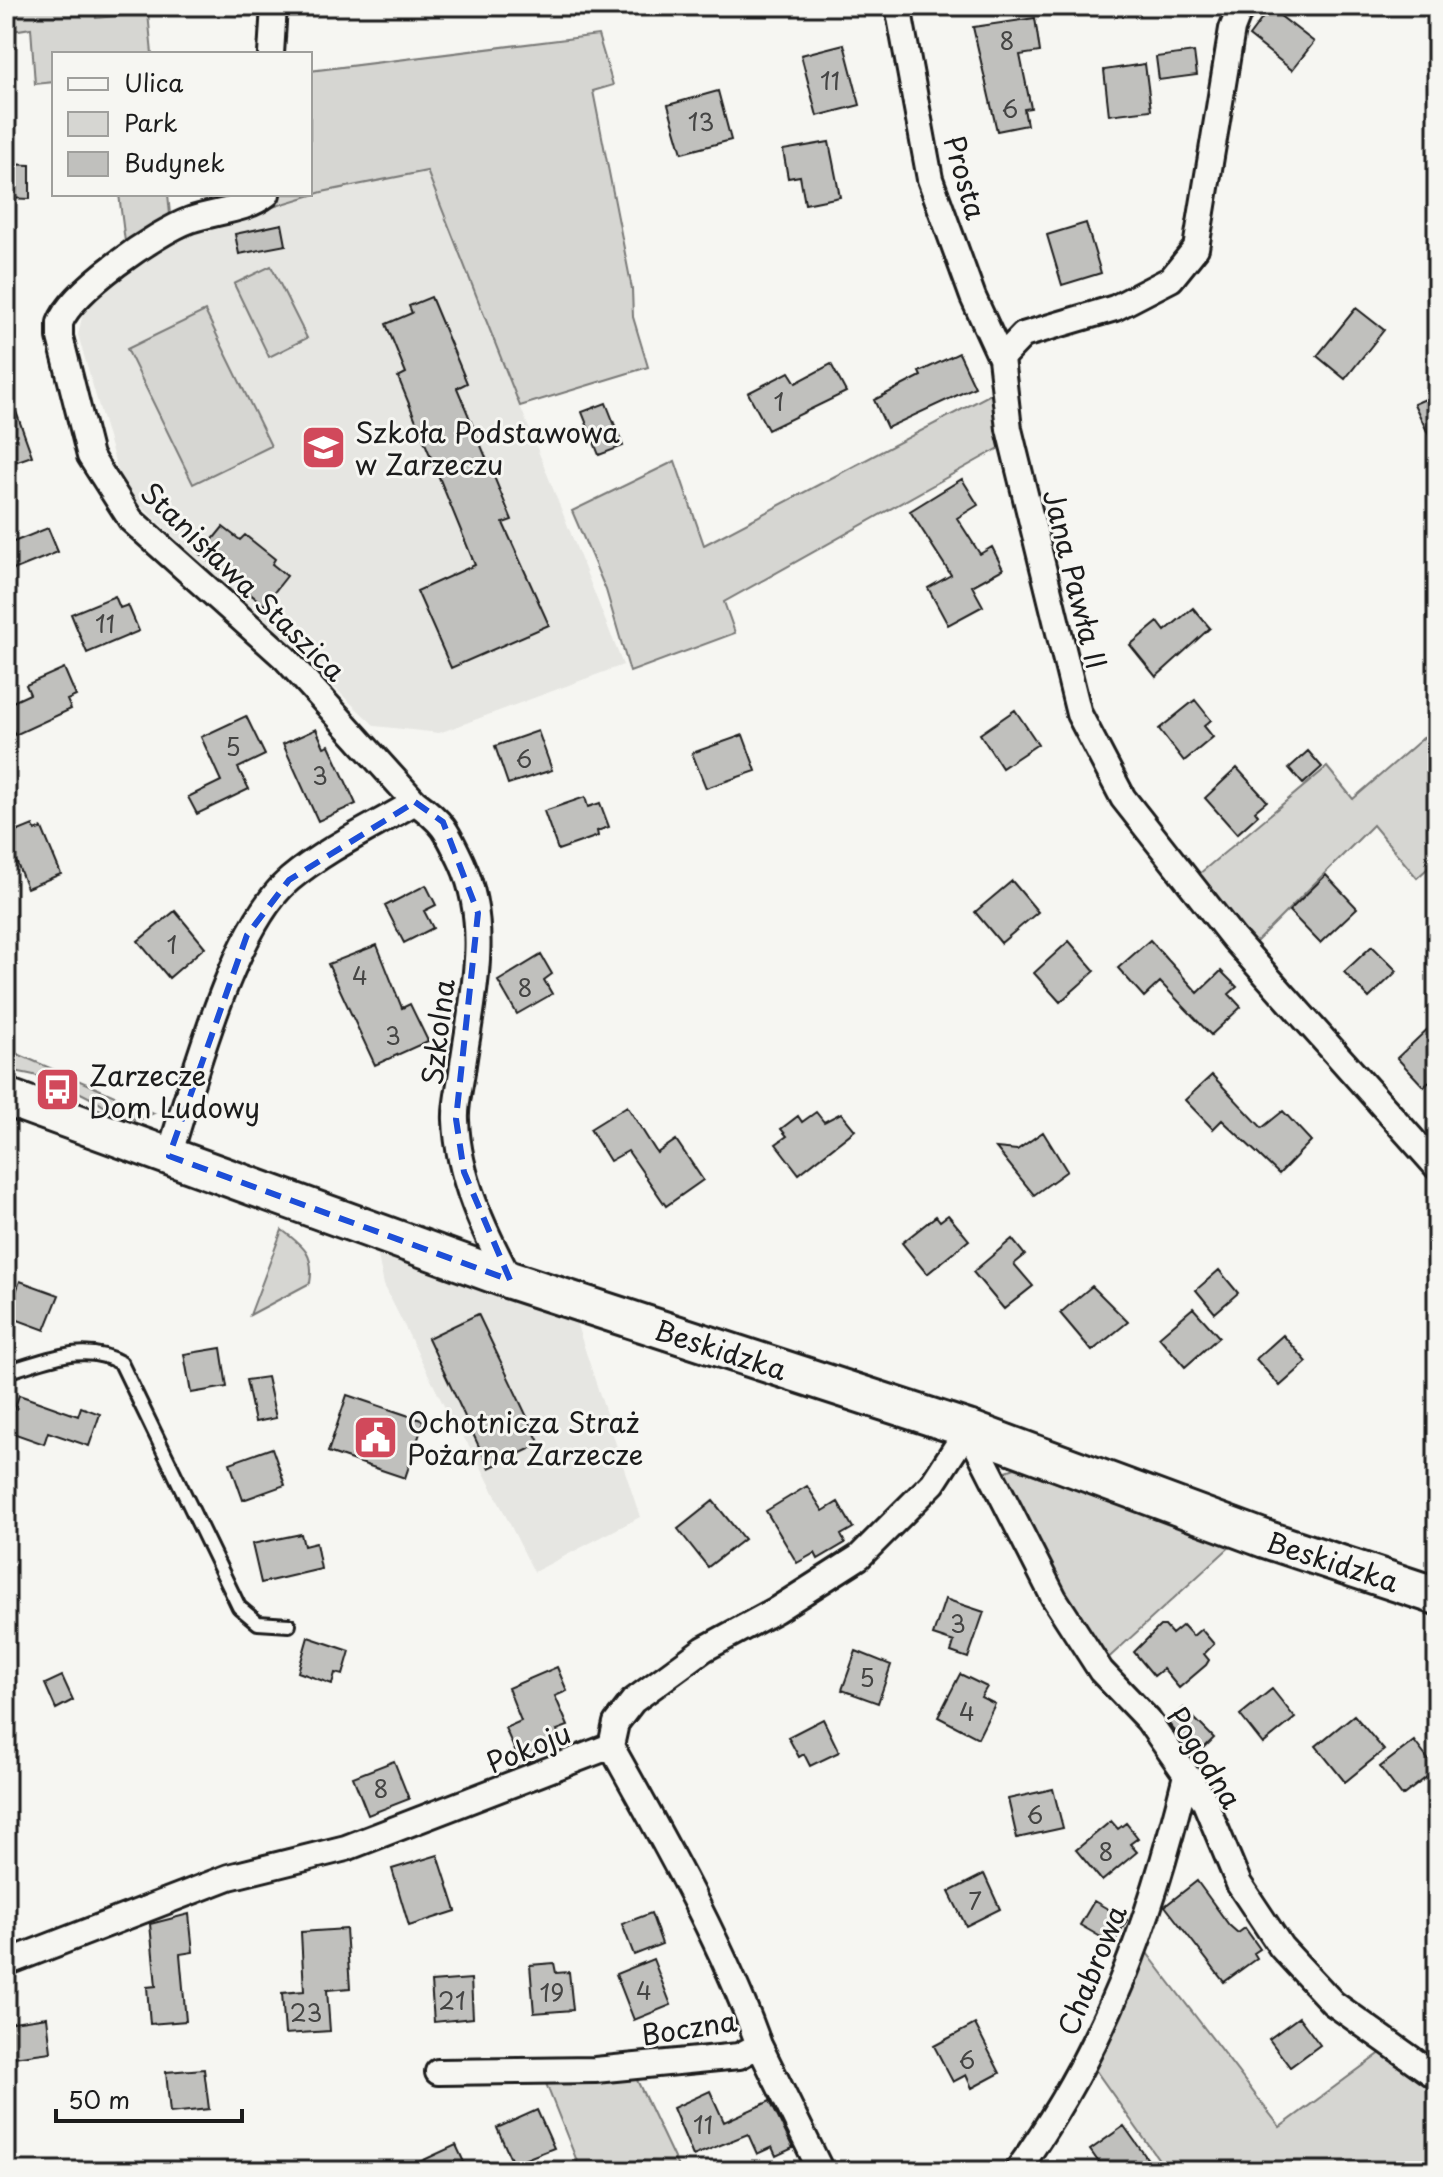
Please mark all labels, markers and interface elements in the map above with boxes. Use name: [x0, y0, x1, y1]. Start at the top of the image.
house number: 8: [1000, 22, 1015, 58]
legend: [52, 52, 312, 196]
house number: 11: [820, 62, 840, 98]
text: Ulica: [124, 64, 183, 100]
house number: 6: [1002, 90, 1018, 126]
house number: 13: [688, 103, 714, 139]
text: Park: [124, 104, 178, 140]
street label: Prosta: [933, 130, 999, 225]
text: Budynek: [124, 144, 225, 180]
house number: 1: [774, 383, 784, 419]
place label: Szkoła Podstawowa w Zarzeczu: [355, 410, 620, 485]
school or university icon: Szkoła Podstawowa w Zarzeczu: [300, 423, 348, 471]
street label: Stanisława Staszica: [132, 471, 357, 691]
street label: Jana Pawła II: [1033, 485, 1119, 673]
house number: 11: [95, 605, 115, 641]
house number: 5: [225, 728, 241, 764]
house number: 6: [516, 740, 532, 776]
house number: 3: [312, 757, 328, 793]
house number: 1: [167, 926, 177, 962]
house number: 4: [352, 957, 368, 993]
house number: 8: [518, 969, 533, 1005]
street label: Szkolna: [409, 976, 465, 1088]
house number: 3: [385, 1017, 401, 1053]
place label: Zarzecze Dom Ludowy: [89, 1053, 260, 1128]
bus stop icon: Zarzecze Dom Ludowy: [34, 1066, 82, 1114]
street label: Beskidzka: [650, 1307, 793, 1391]
place label: Ochotnicza Straż Pożarna Zarzecze: [407, 1400, 643, 1475]
public building icon: Ochotnicza Straż Pożarna Zarzecze: [352, 1413, 400, 1461]
street label: Beskidzka: [1262, 1519, 1405, 1603]
house number: 3: [950, 1605, 966, 1641]
house number: 5: [859, 1659, 875, 1695]
house number: 4: [959, 1693, 975, 1729]
street label: Pogodna: [1157, 1697, 1254, 1817]
street label: Pokoju: [479, 1711, 577, 1783]
house number: 8: [374, 1770, 389, 1806]
house number: 6: [1027, 1796, 1043, 1832]
house number: 8: [1099, 1833, 1114, 1869]
house number: 7: [968, 1882, 982, 1918]
street label: Chabrowa: [1045, 1898, 1137, 2042]
house number: 4: [636, 1972, 652, 2008]
house number: 19: [540, 1974, 564, 2010]
house number: 21: [438, 1982, 466, 2018]
house number: 23: [290, 1994, 322, 2030]
street label: Boczna: [638, 1998, 740, 2056]
house number: 6: [959, 2041, 975, 2077]
scale bar: [56, 2073, 242, 2123]
text: 50 m: [68, 2081, 130, 2117]
house number: 11: [693, 2106, 713, 2142]

